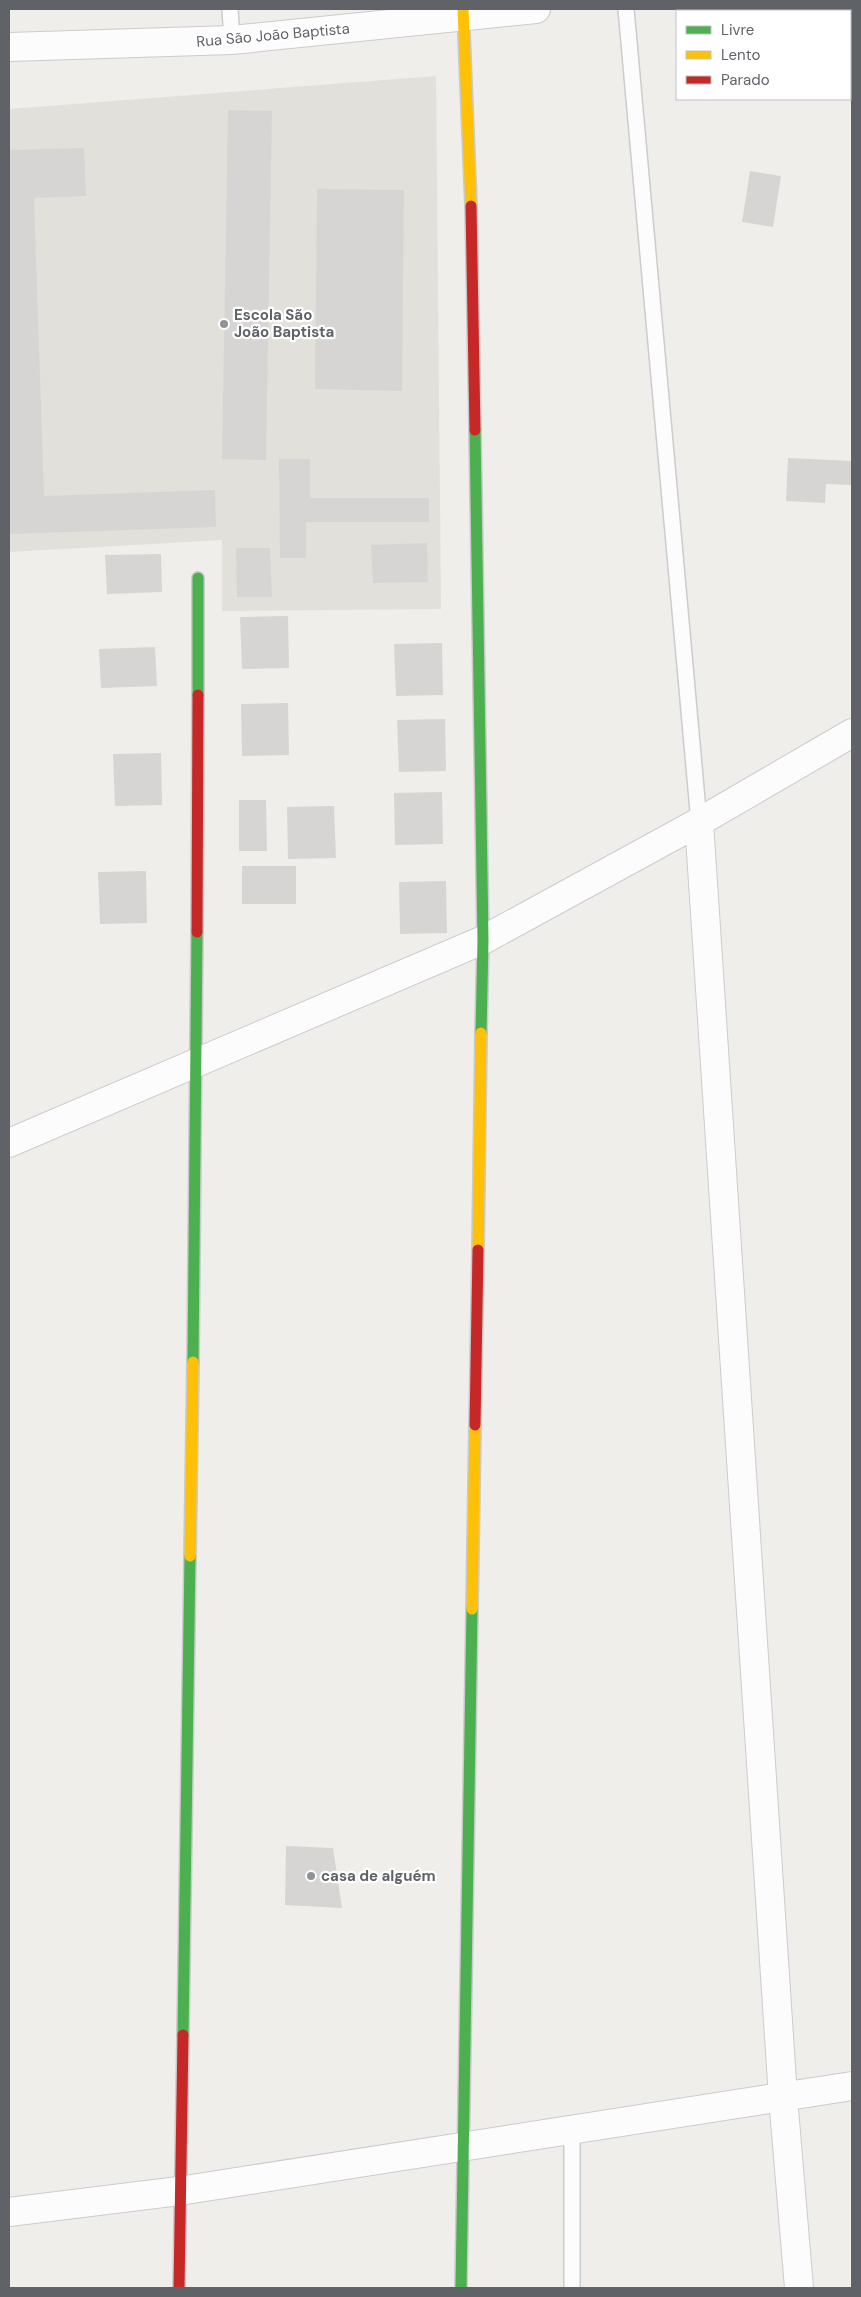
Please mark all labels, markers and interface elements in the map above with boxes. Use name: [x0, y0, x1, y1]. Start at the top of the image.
legend: [676, 10, 851, 100]
street label: Rua São João Baptista: [195, 18, 351, 52]
text: Livre: [721, 20, 754, 40]
text: Lento: [721, 45, 760, 65]
text: Parado: [721, 70, 770, 90]
place label: Escola São João Baptista: [234, 305, 334, 342]
marker: Escola São João Baptista: [218, 318, 230, 330]
place label: casa de alguém: [321, 1866, 436, 1886]
marker: casa de alguém: [305, 1870, 317, 1882]

